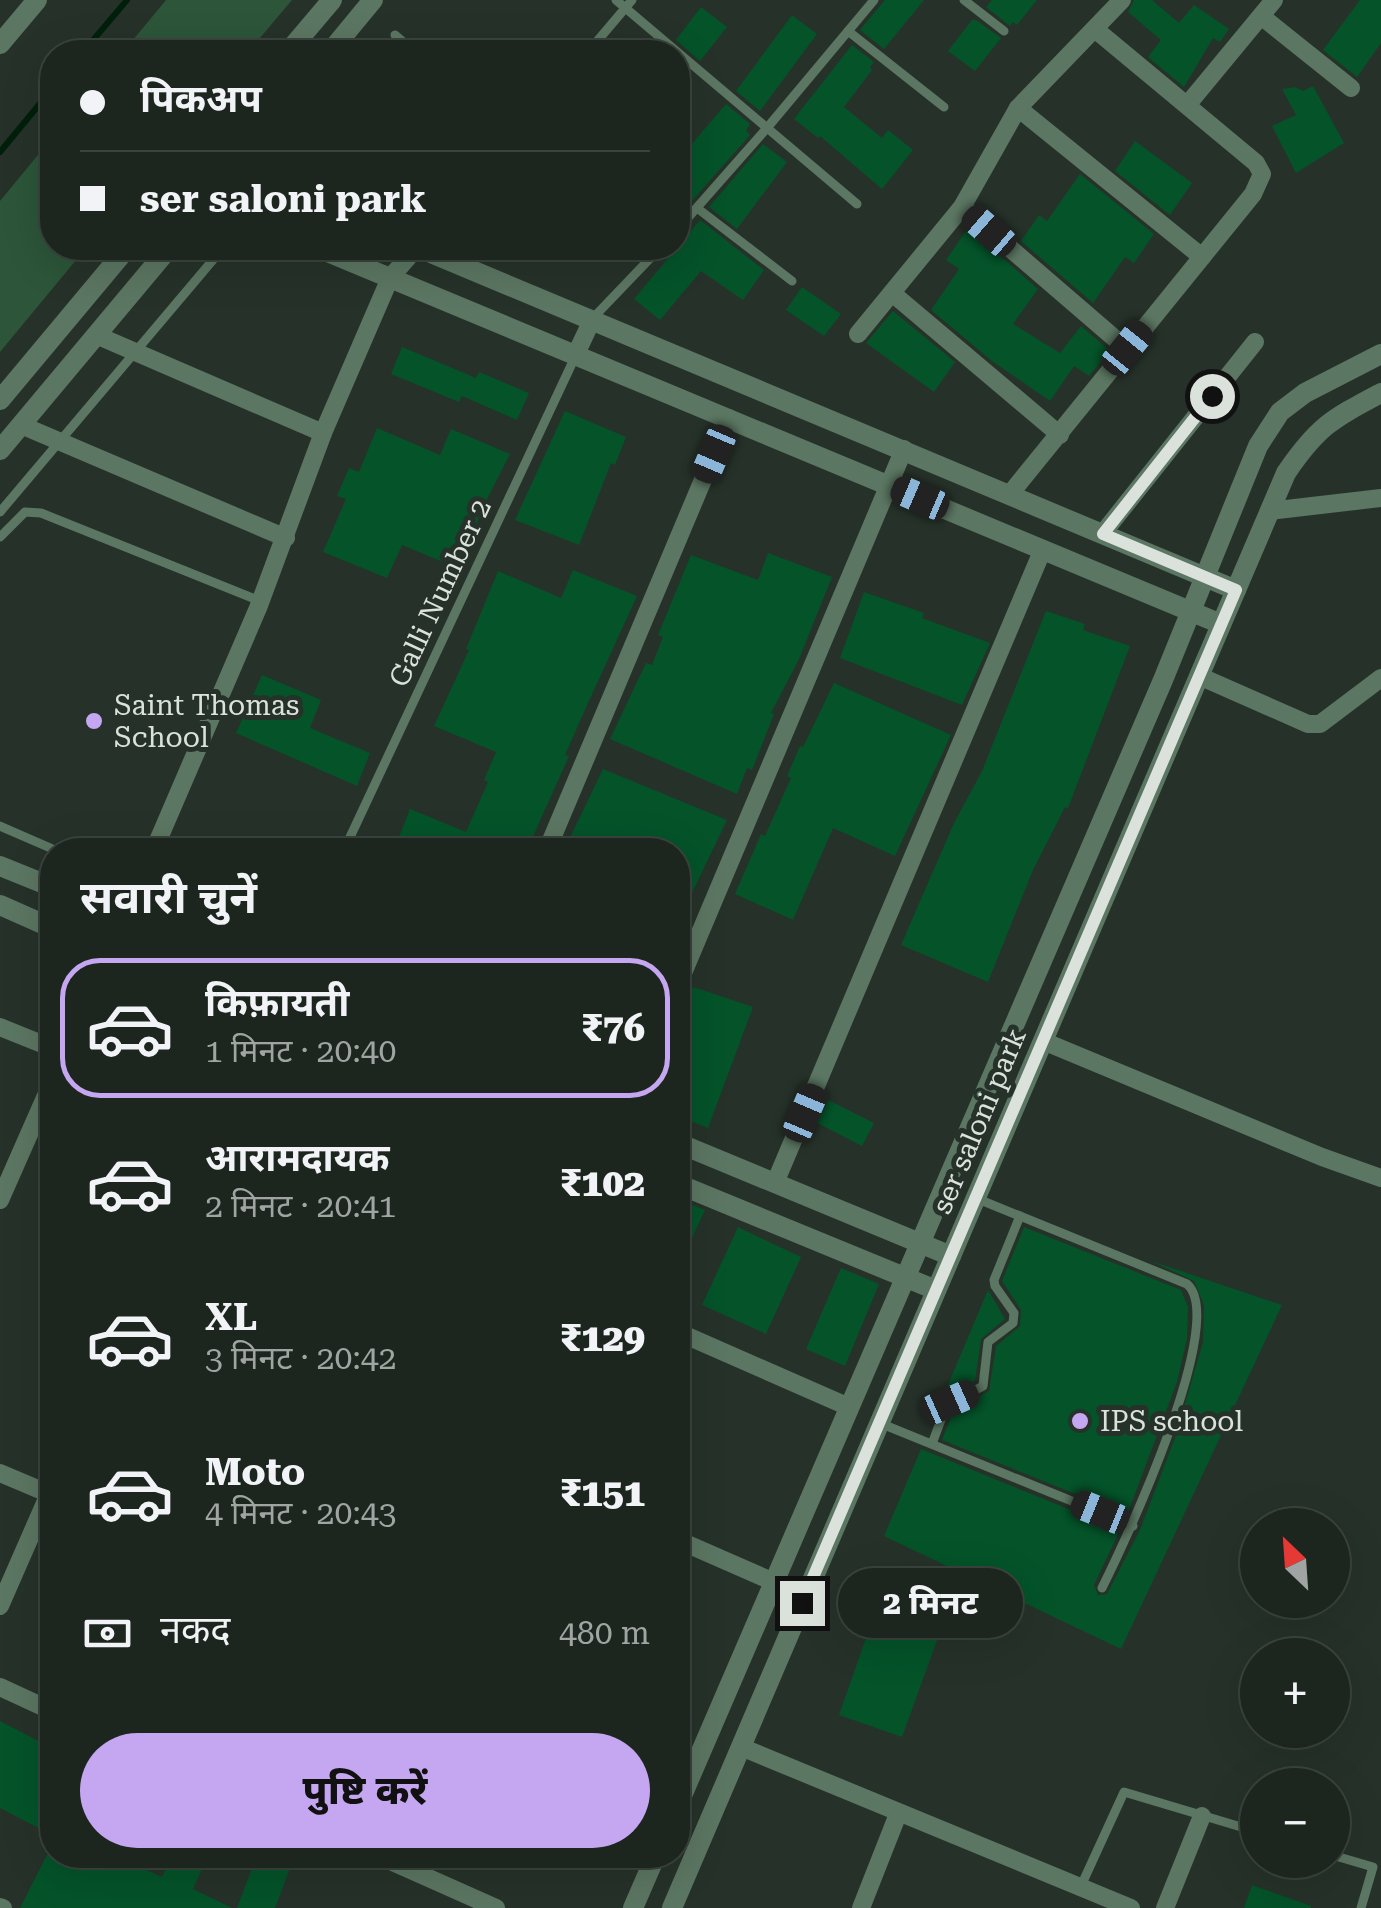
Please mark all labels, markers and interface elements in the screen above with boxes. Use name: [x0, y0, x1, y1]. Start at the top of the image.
text: पिकअप: [140, 77, 262, 121]
text: ser saloni park: [140, 177, 426, 221]
car: [957, 200, 1021, 262]
car: [1096, 315, 1158, 381]
route start: [1190, 374, 1235, 419]
car: [688, 421, 740, 487]
car: [887, 472, 953, 524]
street label: Galli Number 2: [382, 494, 498, 692]
place label: Saint Thomas School: [114, 689, 299, 754]
marker: Saint Thomas School: [83, 710, 105, 732]
text: सवारी चुनें: [80, 871, 257, 924]
text: किफ़ायती: [205, 981, 349, 1025]
icon: car: [85, 983, 175, 1073]
text: ₹76: [581, 1006, 645, 1050]
street label: ser saloni park: [925, 1023, 1033, 1219]
text: 1 मिनट · 20:40: [205, 1032, 397, 1070]
car: [779, 1080, 831, 1146]
text: आरामदायक: [205, 1136, 389, 1180]
icon: car: [85, 1138, 175, 1228]
text: ₹102: [560, 1161, 645, 1205]
text: 2 मिनट · 20:41: [205, 1187, 397, 1225]
icon: car: [85, 1293, 175, 1383]
text: XL: [205, 1295, 257, 1339]
text: ₹129: [560, 1316, 645, 1360]
text: 3 मिनट · 20:42: [205, 1339, 397, 1377]
car: [916, 1376, 984, 1428]
place label: IPS school: [1100, 1405, 1244, 1438]
marker: IPS school: [1069, 1410, 1091, 1432]
icon: car: [85, 1448, 175, 1538]
text: Moto: [205, 1450, 305, 1494]
text: ₹151: [560, 1471, 645, 1515]
car: [1067, 1487, 1133, 1537]
text: 4 मिनट · 20:43: [205, 1494, 397, 1532]
north arrow: [1240, 1508, 1350, 1618]
map controls: [1240, 1508, 1350, 1878]
callout: 2 मिनट: [837, 1568, 1022, 1638]
route end: [780, 1581, 825, 1626]
text: 2 मिनट: [883, 1584, 978, 1622]
icon: cash: [80, 1606, 135, 1661]
text: नकद: [160, 1608, 230, 1652]
text: 480 m: [559, 1614, 650, 1652]
button: +: [1240, 1638, 1350, 1748]
button: पुष्टि करें: [80, 1733, 650, 1848]
button: −: [1240, 1768, 1350, 1878]

